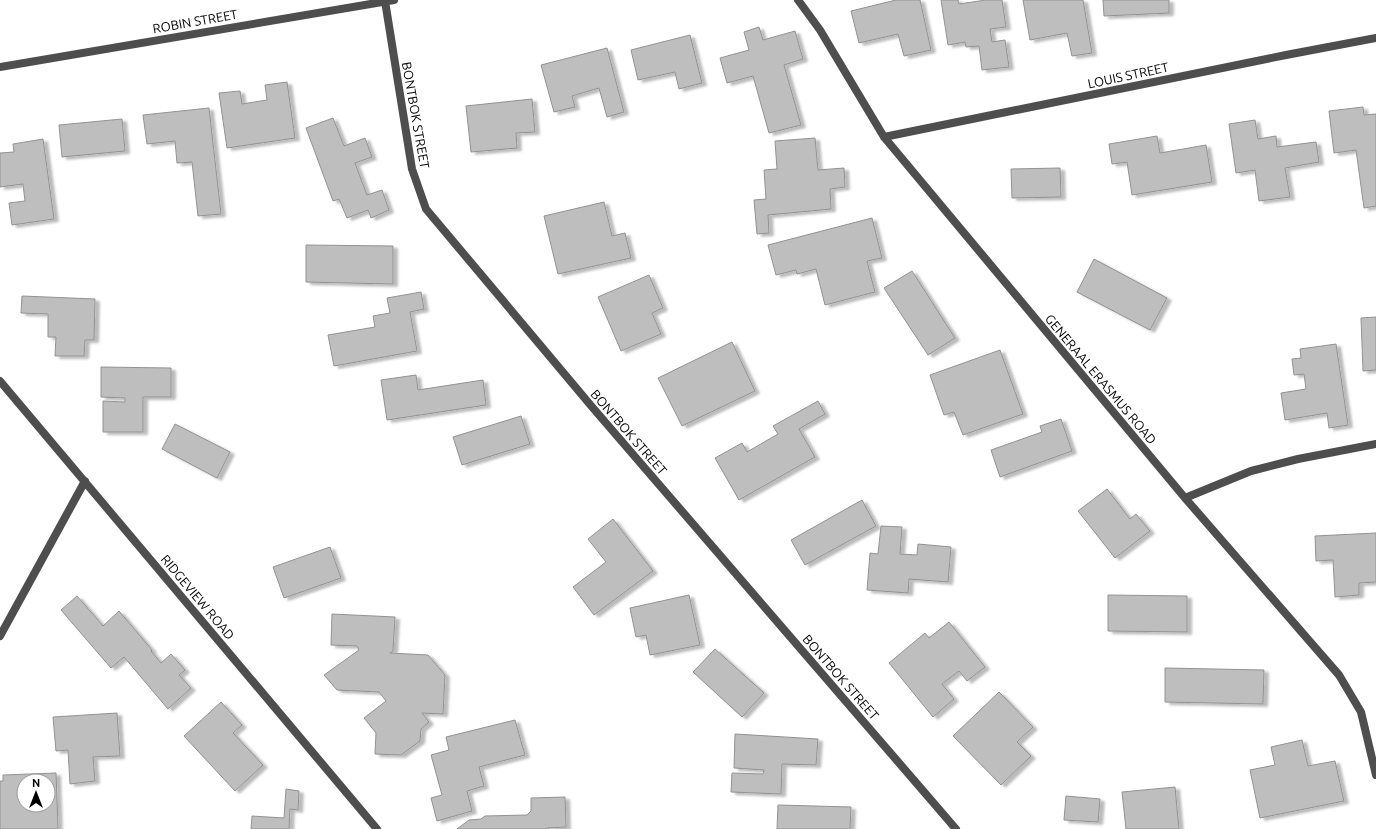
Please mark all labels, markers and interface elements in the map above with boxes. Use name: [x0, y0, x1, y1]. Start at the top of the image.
street label: ROBIN STREET: [151, 7, 239, 35]
street label: LOUIS STREET: [1086, 60, 1170, 90]
street label: BONTBOK STREET: [400, 61, 432, 169]
street label: GENERAAL ERASMUS ROAD: [1043, 311, 1159, 447]
street label: BONTBOK STREET: [588, 387, 670, 477]
street label: RIDGEVIEW ROAD: [159, 552, 237, 642]
street label: BONTBOK STREET: [800, 632, 882, 722]
north arrow: [16, 773, 56, 813]
text: N: [32, 777, 40, 789]

